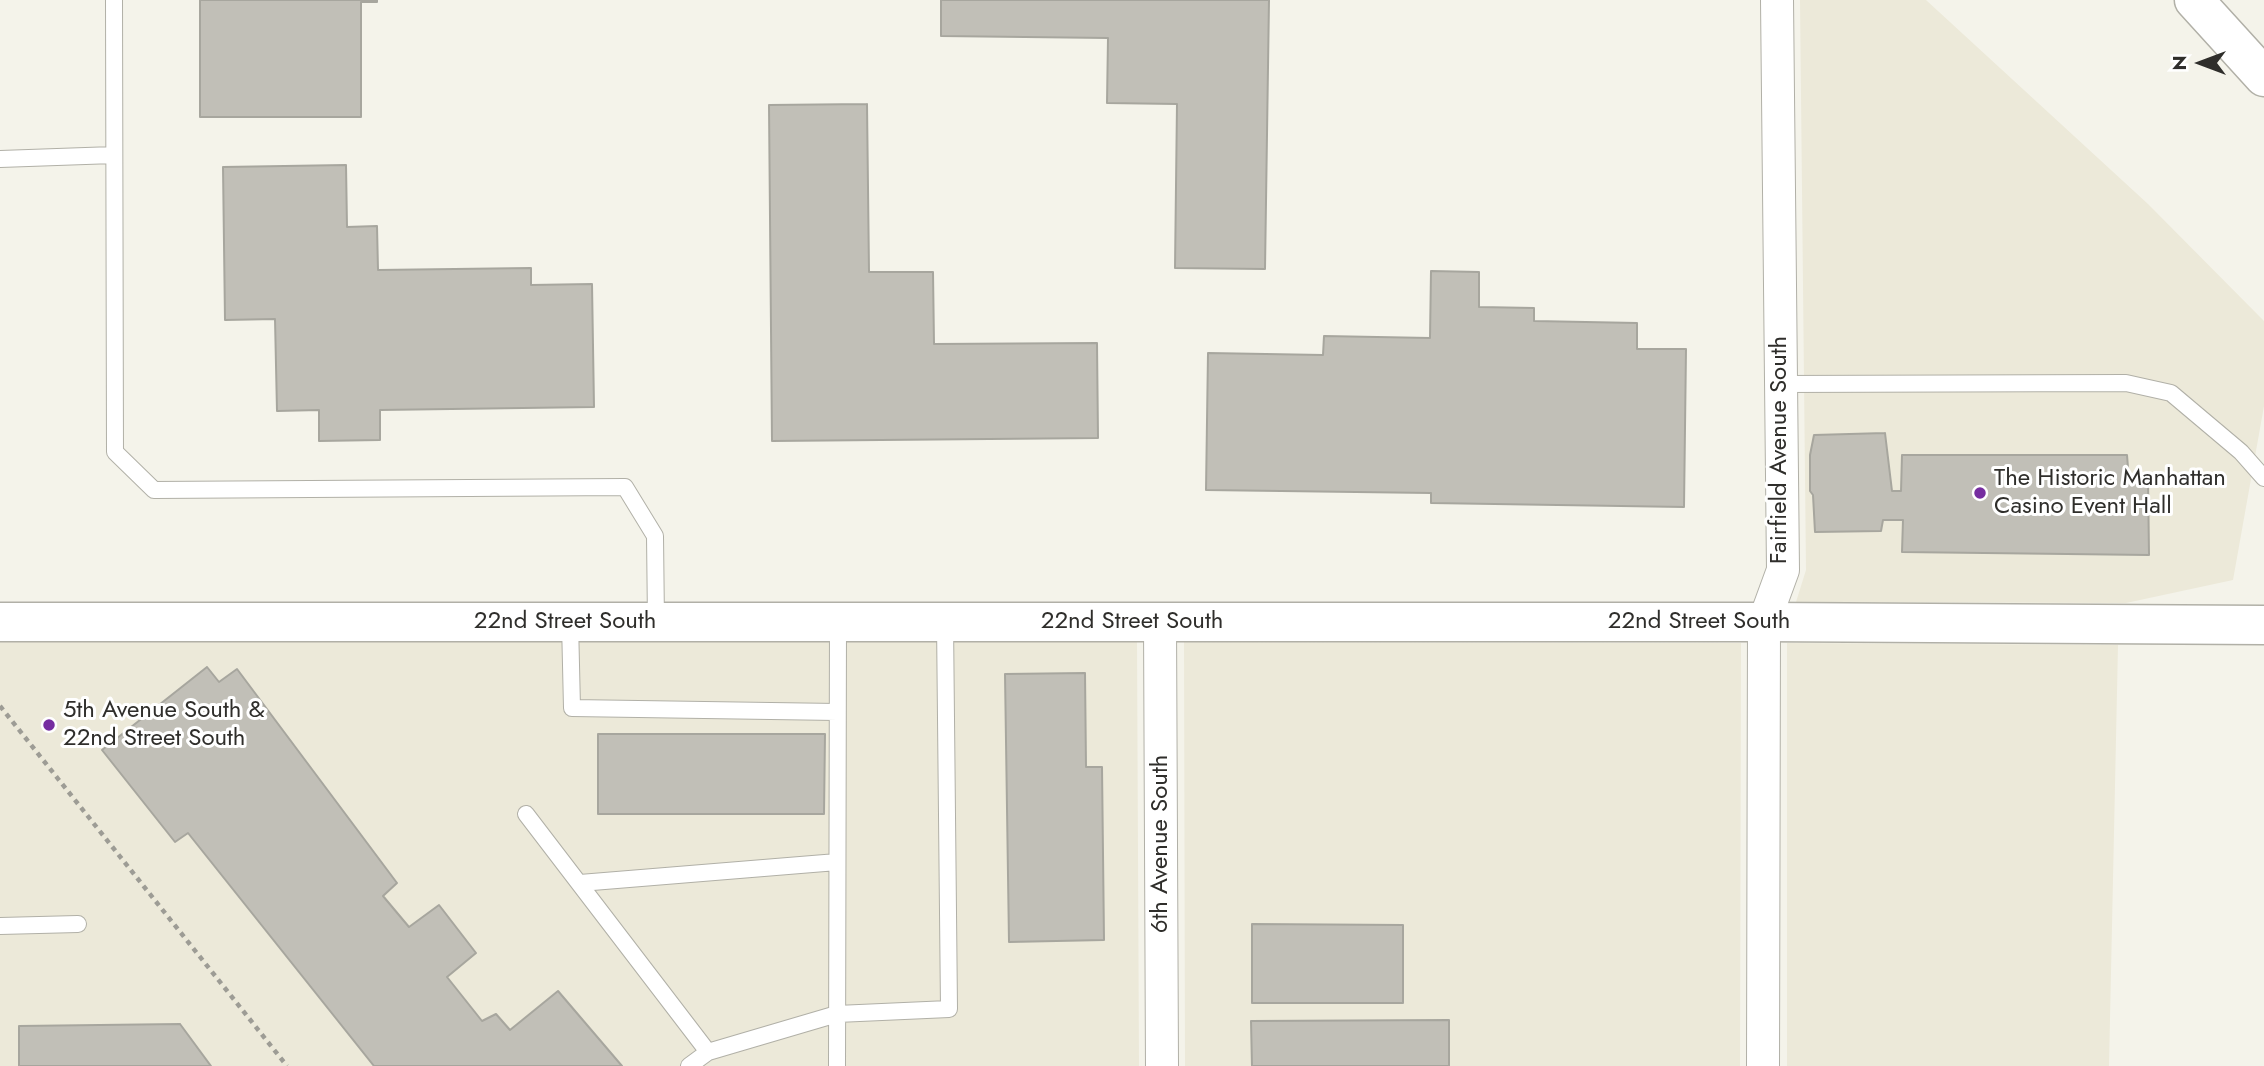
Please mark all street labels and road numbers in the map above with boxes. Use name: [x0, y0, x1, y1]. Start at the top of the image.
street label: Fairfield Avenue South: [1766, 336, 1794, 564]
street label: 22nd Street South: [474, 608, 656, 636]
street label: 22nd Street South: [1041, 608, 1223, 636]
street label: 22nd Street South: [1608, 608, 1790, 636]
street label: 6th Avenue South: [1147, 755, 1175, 933]

